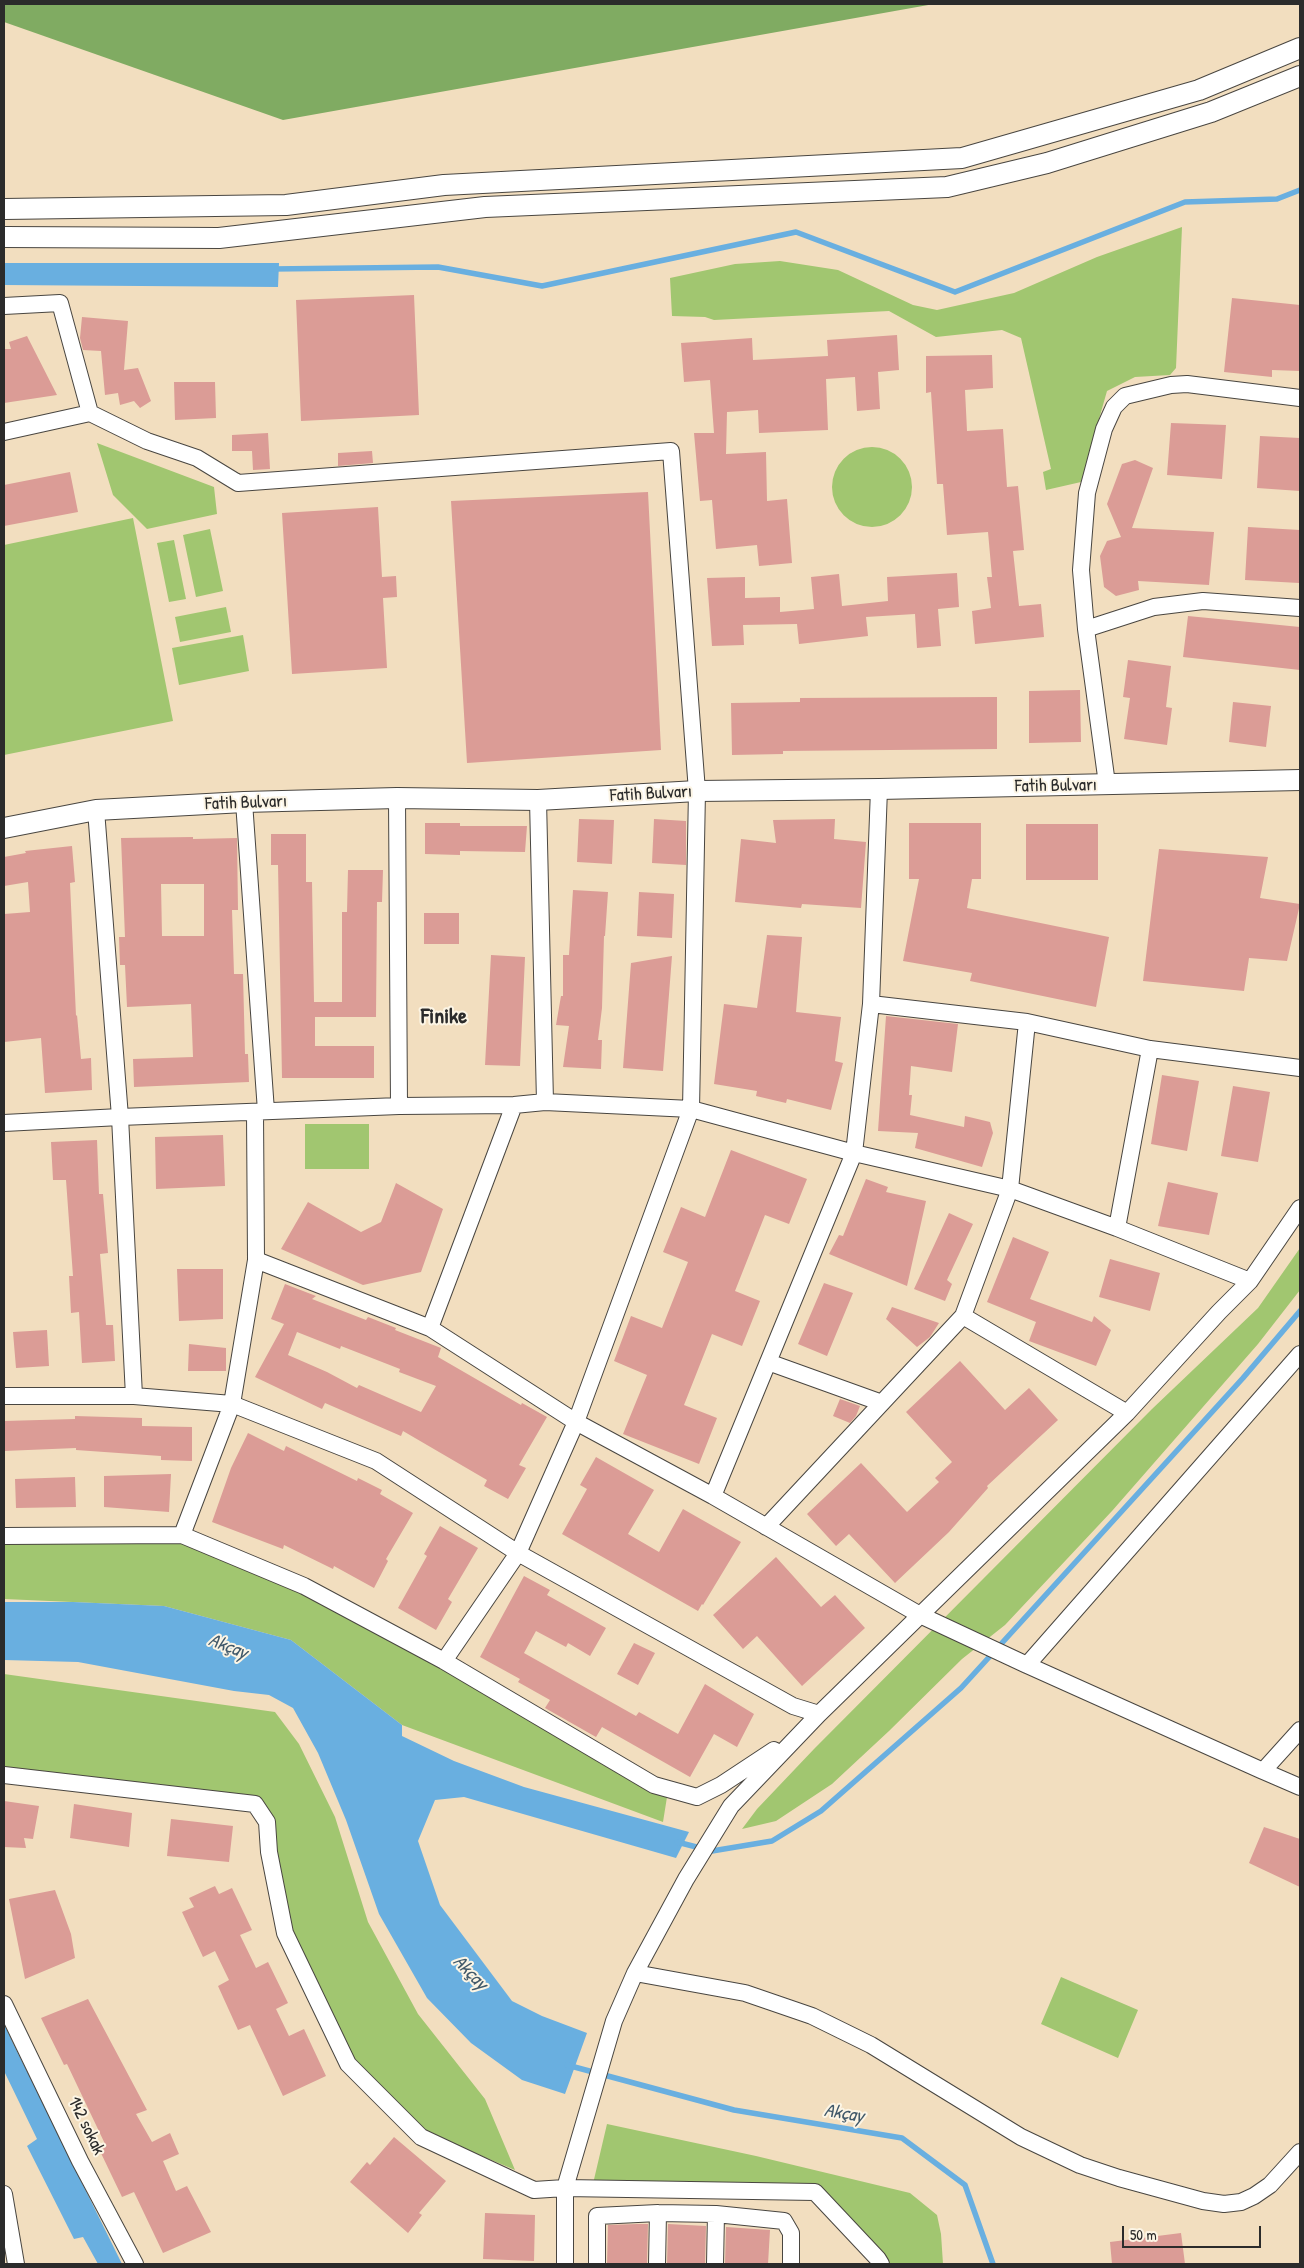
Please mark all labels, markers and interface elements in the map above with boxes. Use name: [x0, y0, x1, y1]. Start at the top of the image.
street label: Fatih Bulvarı: [1015, 774, 1097, 798]
street label: Fatih Bulvarı: [609, 781, 693, 807]
street label: Fatih Bulvarı: [205, 791, 287, 815]
district label: Finike: [421, 1004, 467, 1030]
water label: Akçay: [205, 1629, 251, 1665]
water label: Akçay: [448, 1951, 492, 1995]
street label: 142 sokak: [63, 2093, 109, 2159]
water label: Akçay: [822, 2100, 866, 2128]
scale bar: [1124, 2216, 1263, 2248]
text: 50 m: [1130, 2224, 1157, 2245]

